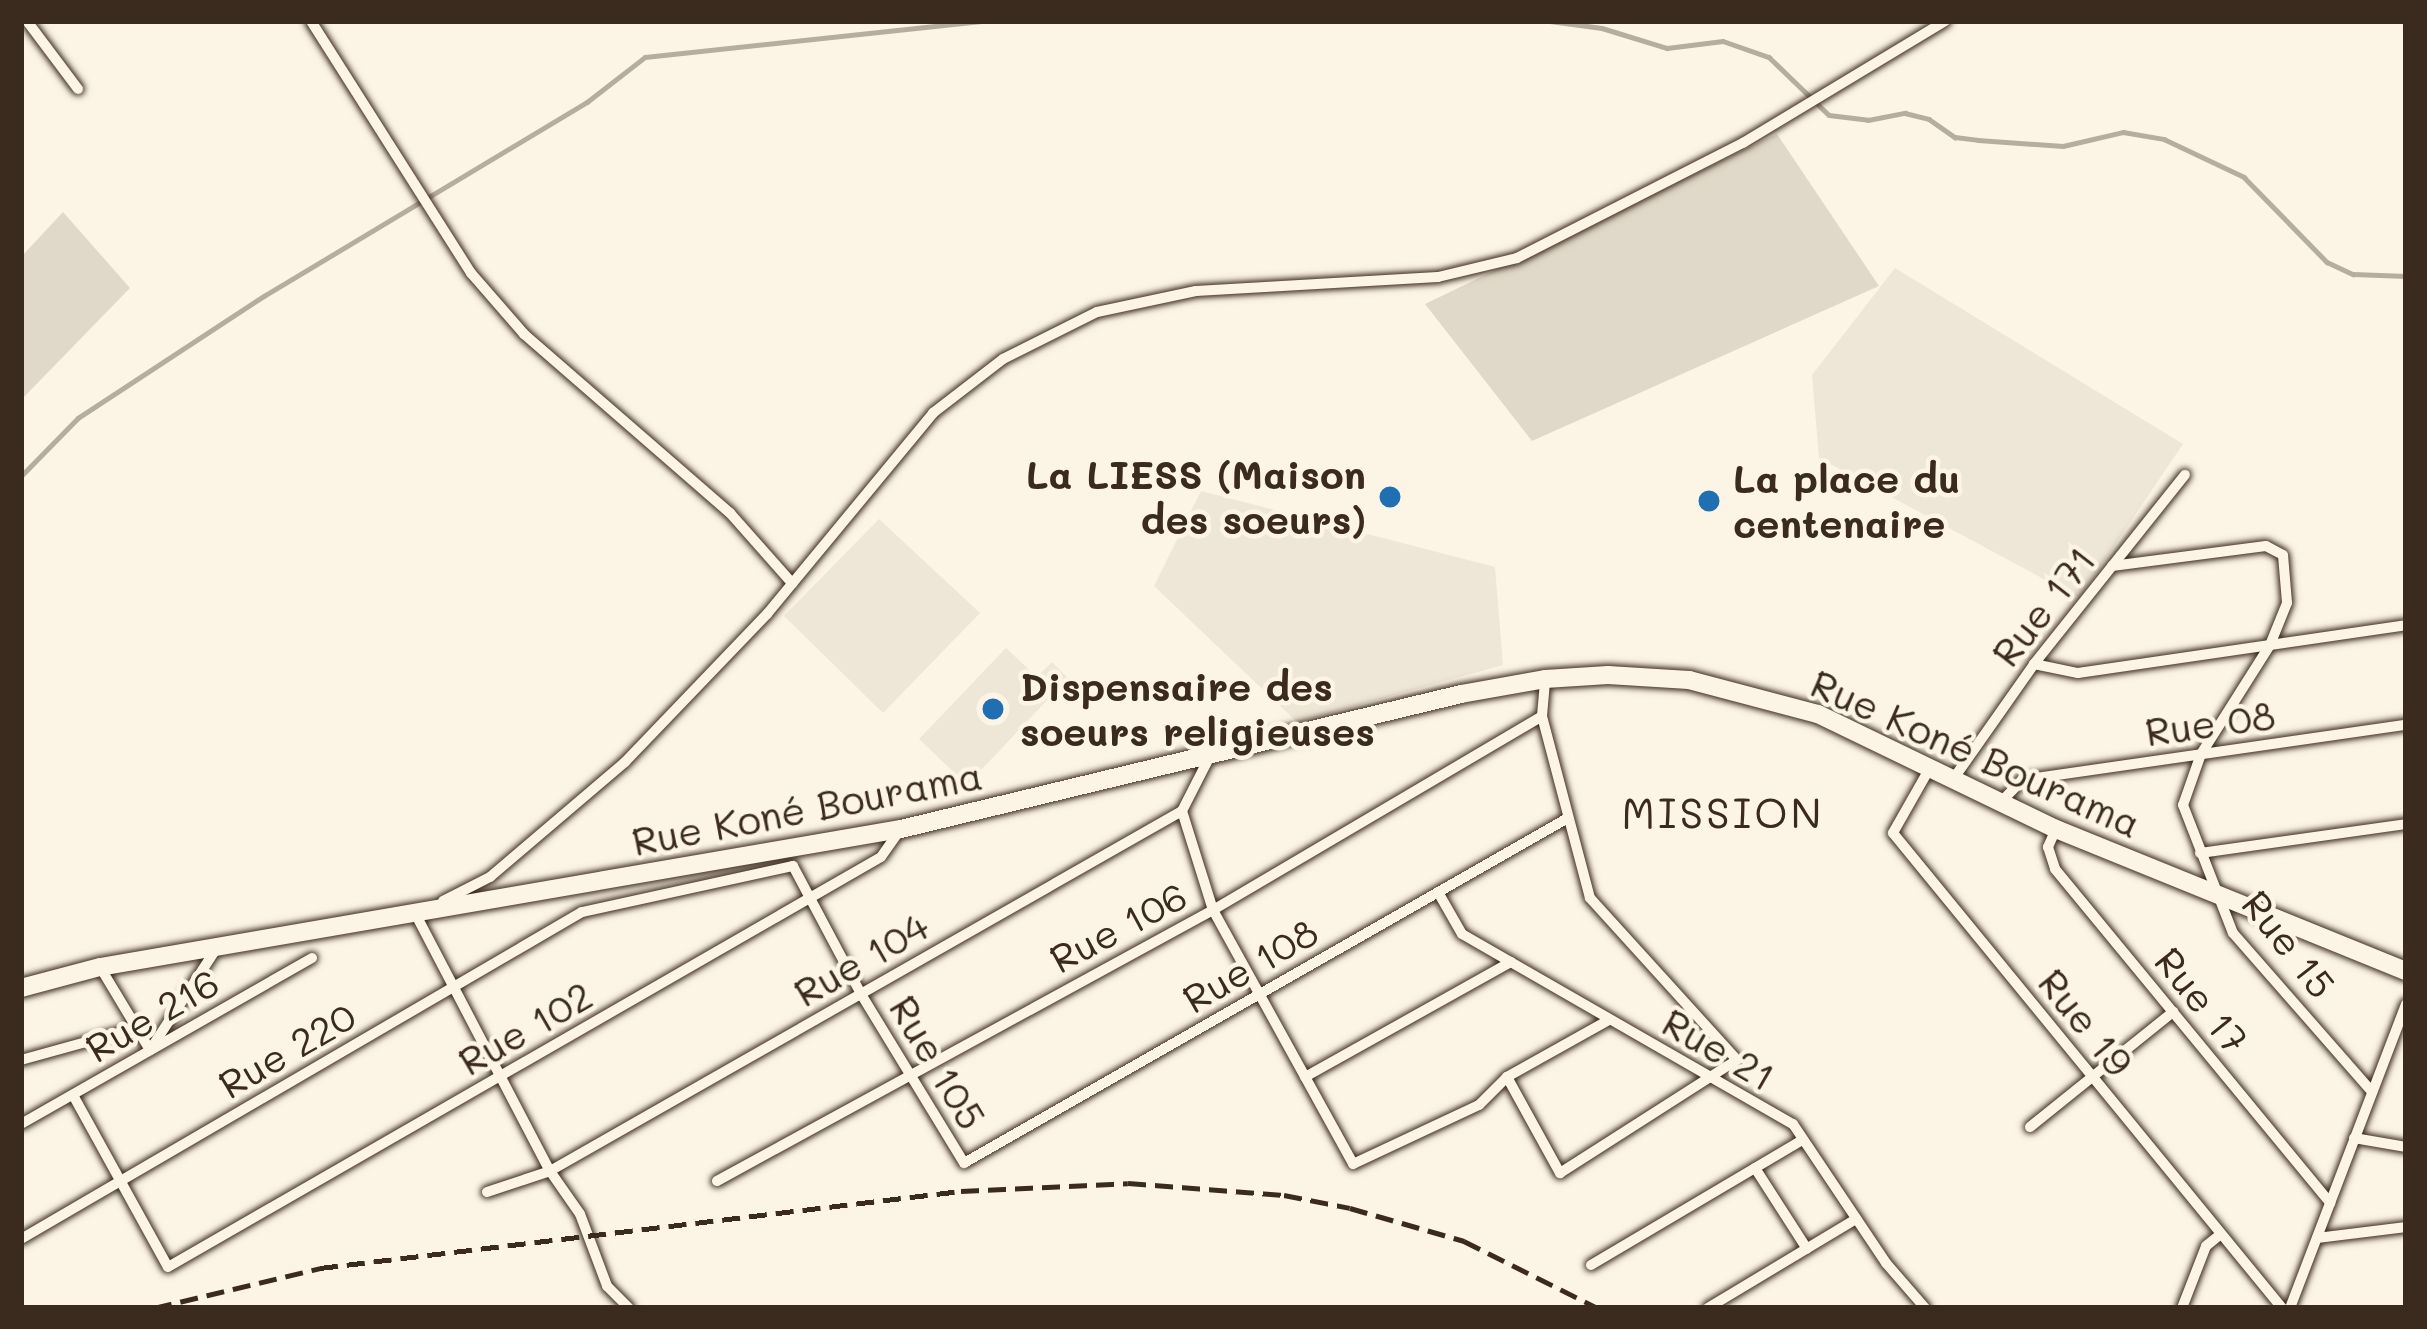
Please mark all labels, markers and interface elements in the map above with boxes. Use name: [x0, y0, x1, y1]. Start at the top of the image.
place label: La LIESS (Maison des soeurs): [1026, 452, 1366, 543]
place label: La place du centenaire: [1733, 456, 1960, 547]
marker: La LIESS (Maison des soeurs): [1377, 484, 1403, 510]
marker: La place du centenaire: [1696, 488, 1722, 514]
street label: Rue 171: [1982, 537, 2104, 675]
street label: Rue Koné Bourama: [1804, 659, 2148, 847]
place label: Dispensaire des soeurs religieuses: [1020, 664, 1375, 755]
street label: Rue 08: [2142, 691, 2278, 755]
marker: Dispensaire des soeurs religieuses: [977, 693, 1009, 725]
street label: Rue Koné Bourama: [628, 751, 986, 865]
district label: MISSION: [1622, 788, 1824, 838]
street label: Rue 106: [1042, 872, 1194, 982]
street label: Rue 15: [2233, 881, 2345, 1007]
street label: Rue 104: [785, 902, 937, 1016]
street label: Rue 108: [1174, 908, 1326, 1022]
street label: Rue 17: [2145, 938, 2259, 1062]
street label: Rue 216: [77, 958, 227, 1072]
street label: Rue 19: [2029, 959, 2143, 1085]
street label: Rue 102: [450, 971, 600, 1085]
street label: Rue 105: [880, 987, 996, 1137]
street label: Rue 220: [210, 992, 364, 1108]
street label: Rue 21: [1654, 998, 1784, 1100]

